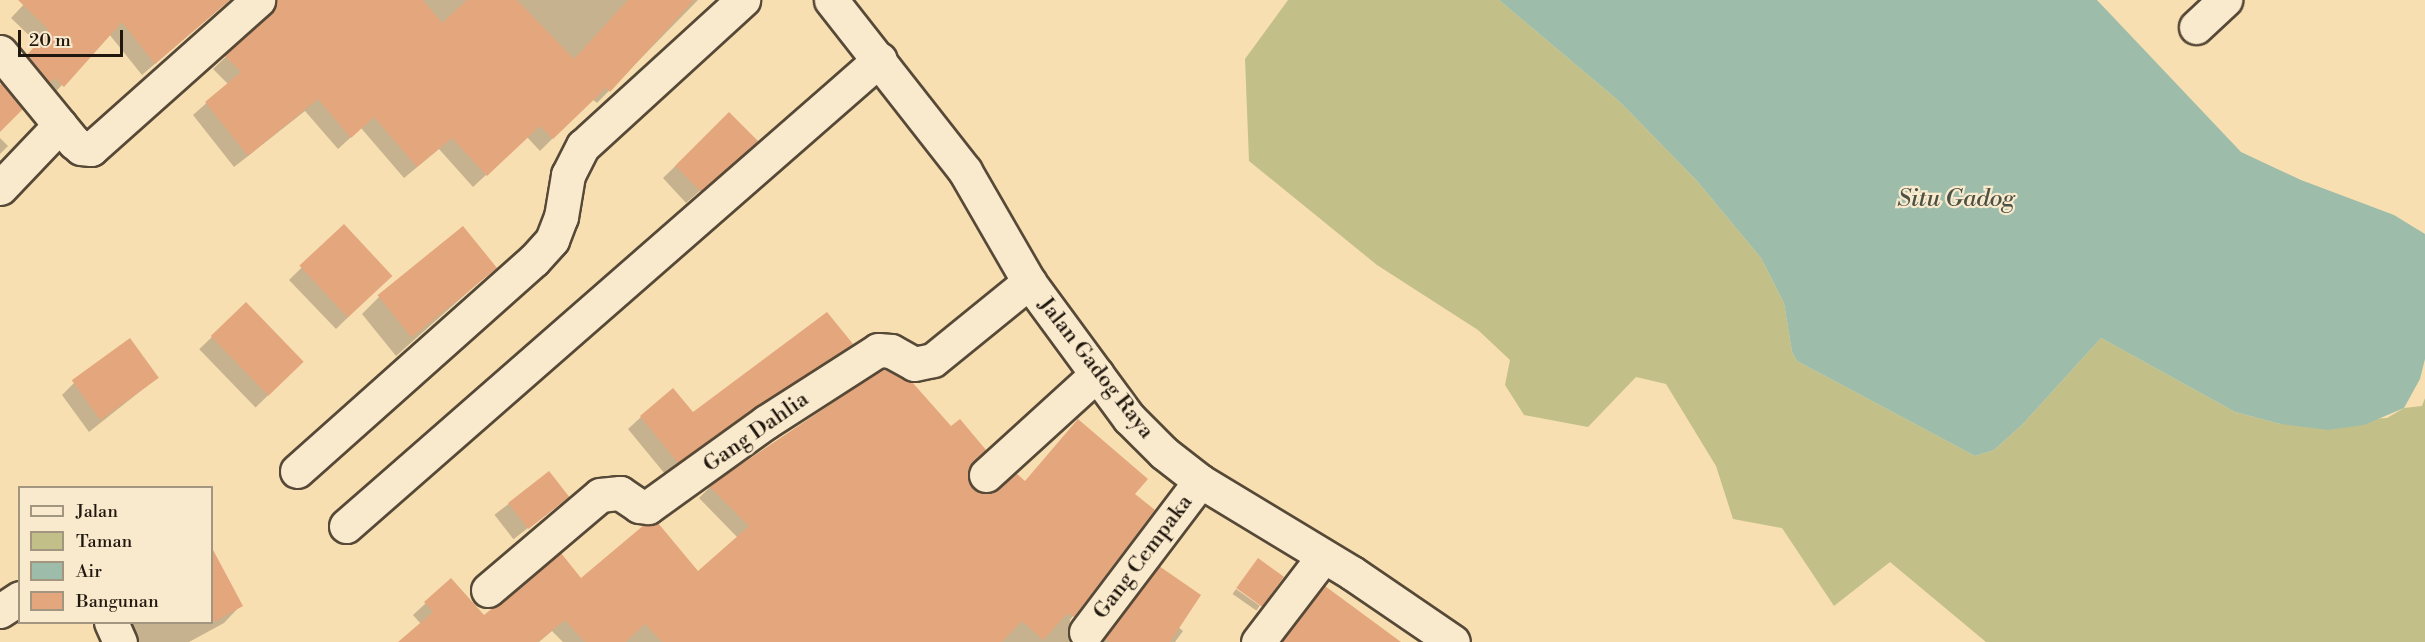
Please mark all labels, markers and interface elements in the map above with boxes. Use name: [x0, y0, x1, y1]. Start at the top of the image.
scale bar: [21, 18, 126, 56]
text: 20 m: [29, 29, 71, 52]
water label: Situ Gadog: [1897, 186, 2015, 214]
street label: Jalan Gadog Raya: [1033, 292, 1159, 444]
street label: Gang Dahlia: [698, 386, 814, 478]
legend: [18, 486, 213, 624]
street label: Gang Cempaka: [1088, 490, 1198, 624]
text: Jalan: [76, 500, 118, 523]
text: Taman: [76, 530, 132, 553]
text: Air: [76, 560, 102, 583]
text: Bangunan: [76, 590, 159, 613]

